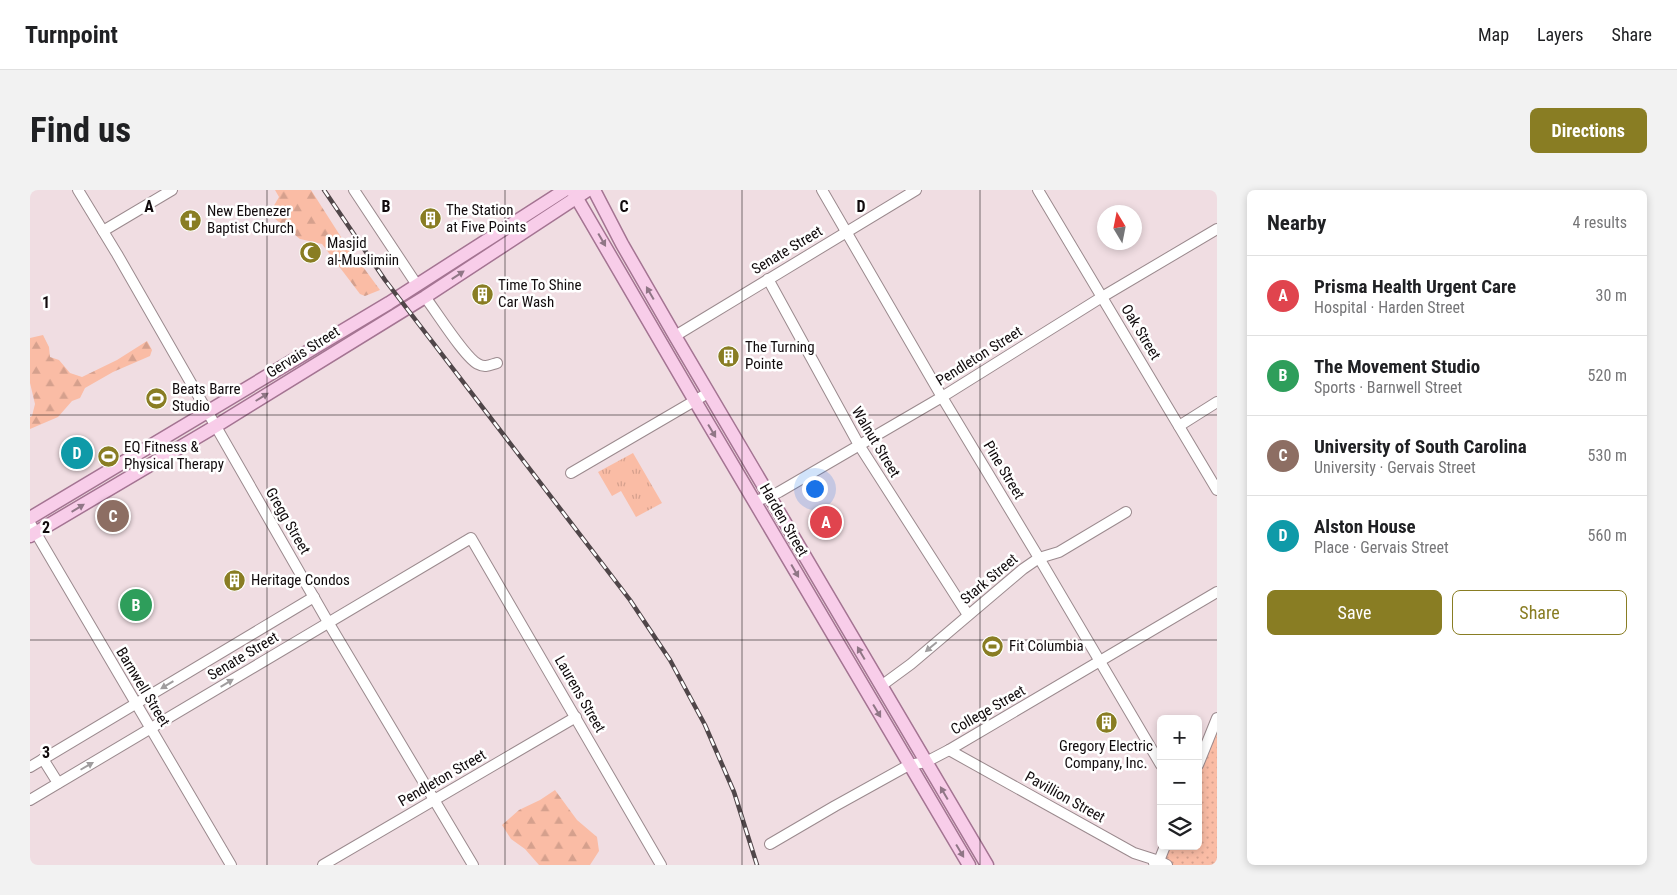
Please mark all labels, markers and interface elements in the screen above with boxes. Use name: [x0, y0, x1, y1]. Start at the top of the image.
text: Turnpoint: [25, 21, 118, 49]
text: Map: [1478, 24, 1509, 45]
text: Layers: [1537, 24, 1584, 45]
text: Share: [1612, 24, 1652, 45]
button: Directions: [1530, 108, 1647, 153]
text: Find us: [30, 110, 131, 151]
text: A: [144, 197, 154, 216]
text: B: [382, 197, 391, 216]
text: C: [619, 197, 629, 216]
text: D: [856, 197, 866, 216]
place label: The Station at Five Points: [446, 201, 526, 236]
place label: New Ebenezer Baptist Church: [207, 202, 294, 237]
north arrow: [1097, 205, 1142, 250]
building icon: The Station at Five Points: [418, 207, 442, 231]
church icon: New Ebenezer Baptist Church: [179, 208, 203, 232]
text: Nearby: [1267, 211, 1326, 235]
text: 4 results: [1572, 213, 1627, 232]
street label: Senate Street: [748, 222, 826, 278]
place label: Masjid al-Muslimiin: [327, 234, 399, 269]
one-way arrow: [597, 234, 606, 247]
mosque icon: Masjid al-Muslimiin: [299, 240, 323, 264]
one-way arrow: [451, 271, 465, 280]
text: Prisma Health Urgent Care: [1314, 275, 1516, 298]
place label: Time To Shine Car Wash: [498, 276, 582, 311]
building icon: Time To Shine Car Wash: [470, 282, 494, 306]
text: A: [1278, 286, 1288, 305]
text: 30 m: [1595, 286, 1627, 305]
one-way arrow: [646, 287, 655, 300]
text: 1: [42, 293, 50, 312]
text: Hospital · Harden Street: [1314, 298, 1465, 317]
street label: Oak Street: [1117, 301, 1165, 363]
street label: Gervais Street: [263, 322, 343, 382]
street label: Pendleton Street: [933, 322, 1025, 390]
place label: The Turning Pointe: [745, 338, 815, 373]
building icon: The Turning Pointe: [717, 344, 741, 368]
text: The Movement Studio: [1314, 355, 1480, 378]
text: B: [1279, 366, 1287, 385]
text: 520 m: [1588, 366, 1627, 385]
text: Sports · Barnwell Street: [1314, 378, 1462, 397]
place label: Beats Barre Studio: [172, 380, 241, 415]
sports icon: Beats Barre Studio: [144, 386, 168, 410]
one-way arrow: [255, 392, 268, 401]
street label: Walnut Street: [848, 403, 904, 481]
one-way arrow: [708, 424, 717, 437]
pin: D: [61, 434, 93, 472]
text: University of South Carolina: [1314, 435, 1527, 458]
place label: EQ Fitness & Physical Therapy: [124, 438, 224, 473]
street label: Pine Street: [980, 438, 1028, 502]
sports icon: EQ Fitness & Physical Therapy: [96, 444, 120, 468]
text: C: [1278, 446, 1288, 465]
text: 530 m: [1588, 446, 1627, 465]
text: University · Gervais Street: [1314, 458, 1476, 477]
your location: [802, 476, 828, 502]
street label: Harden Street: [756, 480, 812, 560]
street label: Gregg Street: [262, 485, 314, 557]
pin: C: [97, 497, 129, 535]
pin: A: [810, 503, 842, 541]
one-way arrow: [71, 504, 84, 513]
text: Alston House: [1314, 515, 1416, 538]
text: 2: [42, 518, 50, 537]
text: D: [1278, 526, 1288, 545]
text: 560 m: [1588, 526, 1627, 545]
text: Place · Gervais Street: [1314, 538, 1449, 557]
street label: Stark Street: [957, 550, 1021, 608]
one-way arrow: [791, 564, 800, 577]
building icon: Heritage Condos: [223, 568, 247, 592]
place label: Heritage Condos: [251, 571, 350, 589]
pin: B: [120, 586, 152, 624]
button: Save: [1267, 590, 1442, 635]
button: Share: [1452, 590, 1627, 635]
street label: Senate Street: [204, 628, 282, 684]
sports icon: Fit Columbia: [981, 634, 1005, 658]
place label: Fit Columbia: [1009, 637, 1084, 655]
one-way arrow: [925, 641, 938, 652]
street label: Barnwell Street: [112, 644, 174, 730]
one-way arrow: [857, 647, 866, 660]
street label: Laurens Street: [551, 652, 609, 736]
one-way arrow: [220, 678, 233, 687]
one-way arrow: [161, 680, 174, 689]
street label: College Street: [948, 681, 1028, 739]
one-way arrow: [873, 704, 882, 718]
building icon: Gregory Electric Company, Inc.: [1094, 711, 1118, 735]
map controls: [1157, 715, 1202, 850]
button: +: [1157, 715, 1202, 760]
place label: Gregory Electric Company, Inc.: [1059, 737, 1153, 772]
text: 3: [42, 743, 50, 762]
street label: Pendleton Street: [395, 746, 489, 810]
button: −: [1157, 760, 1202, 805]
one-way arrow: [80, 762, 95, 770]
street label: Pavillion Street: [1022, 768, 1108, 826]
one-way arrow: [940, 786, 949, 799]
button: layers: [1157, 805, 1202, 850]
one-way arrow: [956, 844, 965, 857]

